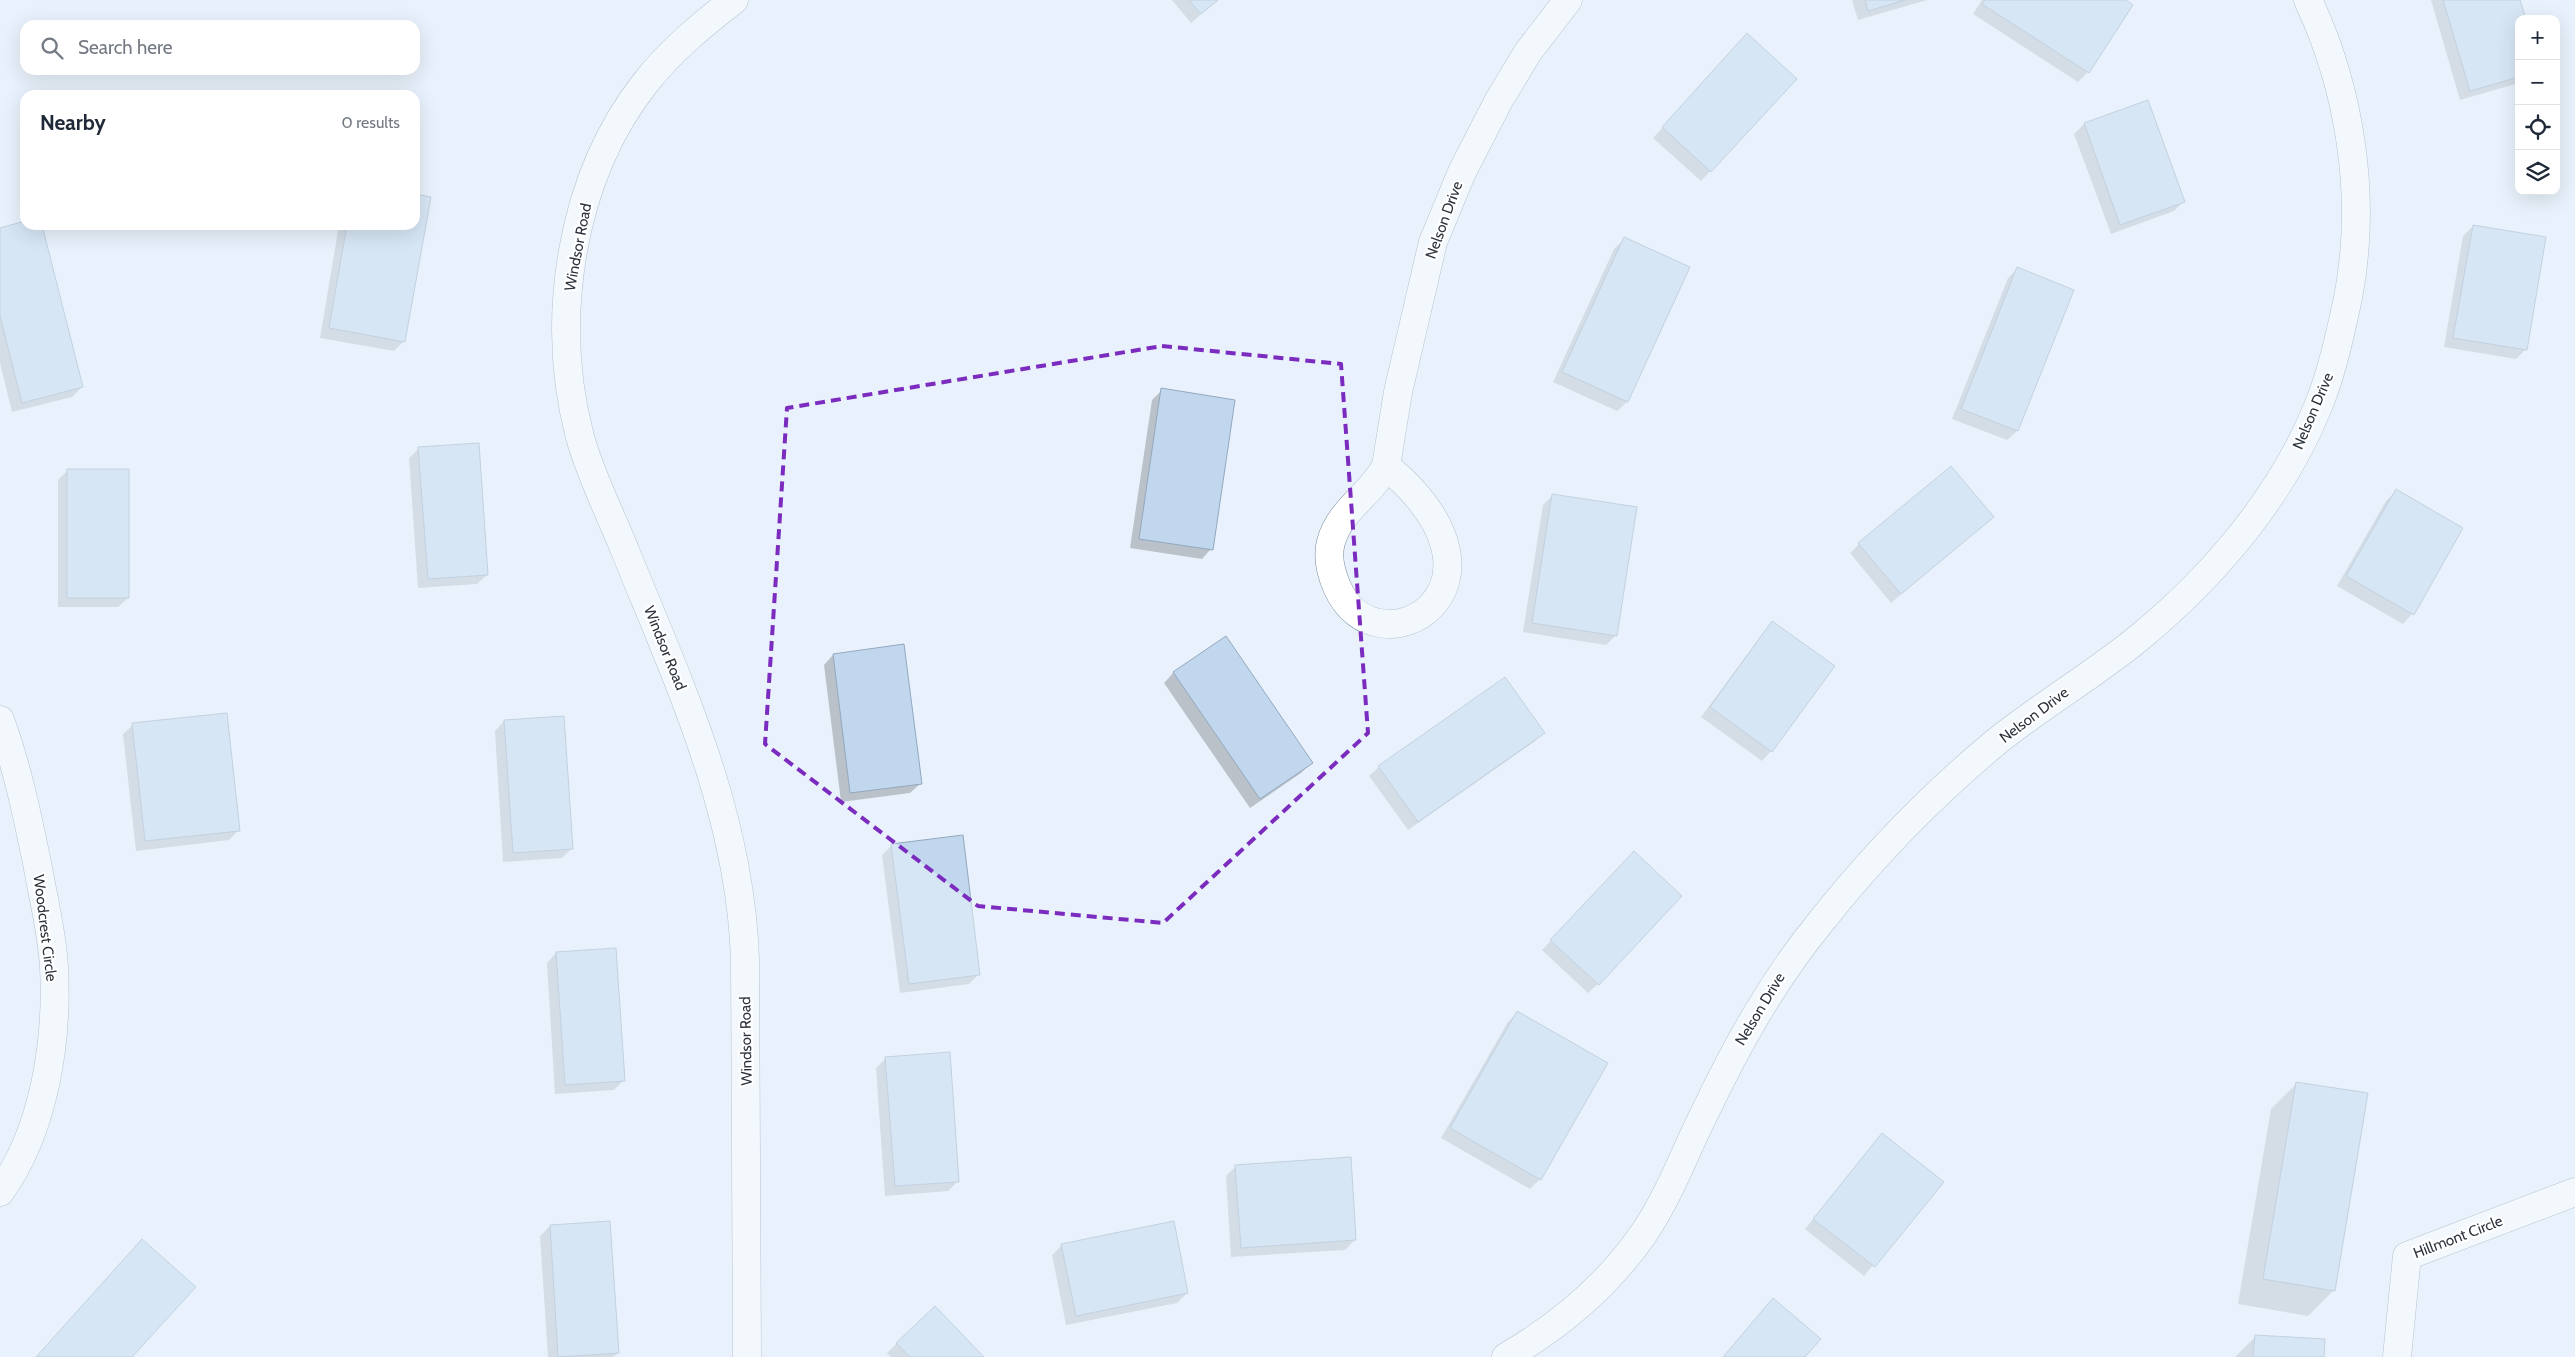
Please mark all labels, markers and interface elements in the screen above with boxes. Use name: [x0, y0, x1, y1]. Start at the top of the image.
map controls: [2515, 15, 2560, 195]
button: +: [2515, 15, 2560, 60]
search box: [20, 20, 420, 75]
icon: search: [38, 34, 66, 62]
text: Search here: [78, 36, 172, 59]
button: −: [2515, 60, 2560, 105]
button: locate: [2515, 105, 2560, 150]
text: Nearby: [40, 110, 106, 135]
text: 0 results: [341, 113, 400, 132]
button: layers: [2515, 150, 2560, 195]
street label: Nelson Drive: [1422, 178, 1466, 261]
street label: Windsor Road: [561, 202, 595, 292]
street label: Nelson Drive: [2289, 370, 2337, 452]
street label: Windsor Road: [640, 603, 690, 693]
street label: Nelson Drive: [1996, 683, 2072, 747]
street label: Woodcrest Circle: [30, 874, 61, 983]
street label: Nelson Drive: [1731, 969, 1789, 1049]
street label: Windsor Road: [736, 996, 756, 1086]
street label: Hillmont Circle: [2411, 1212, 2505, 1262]

